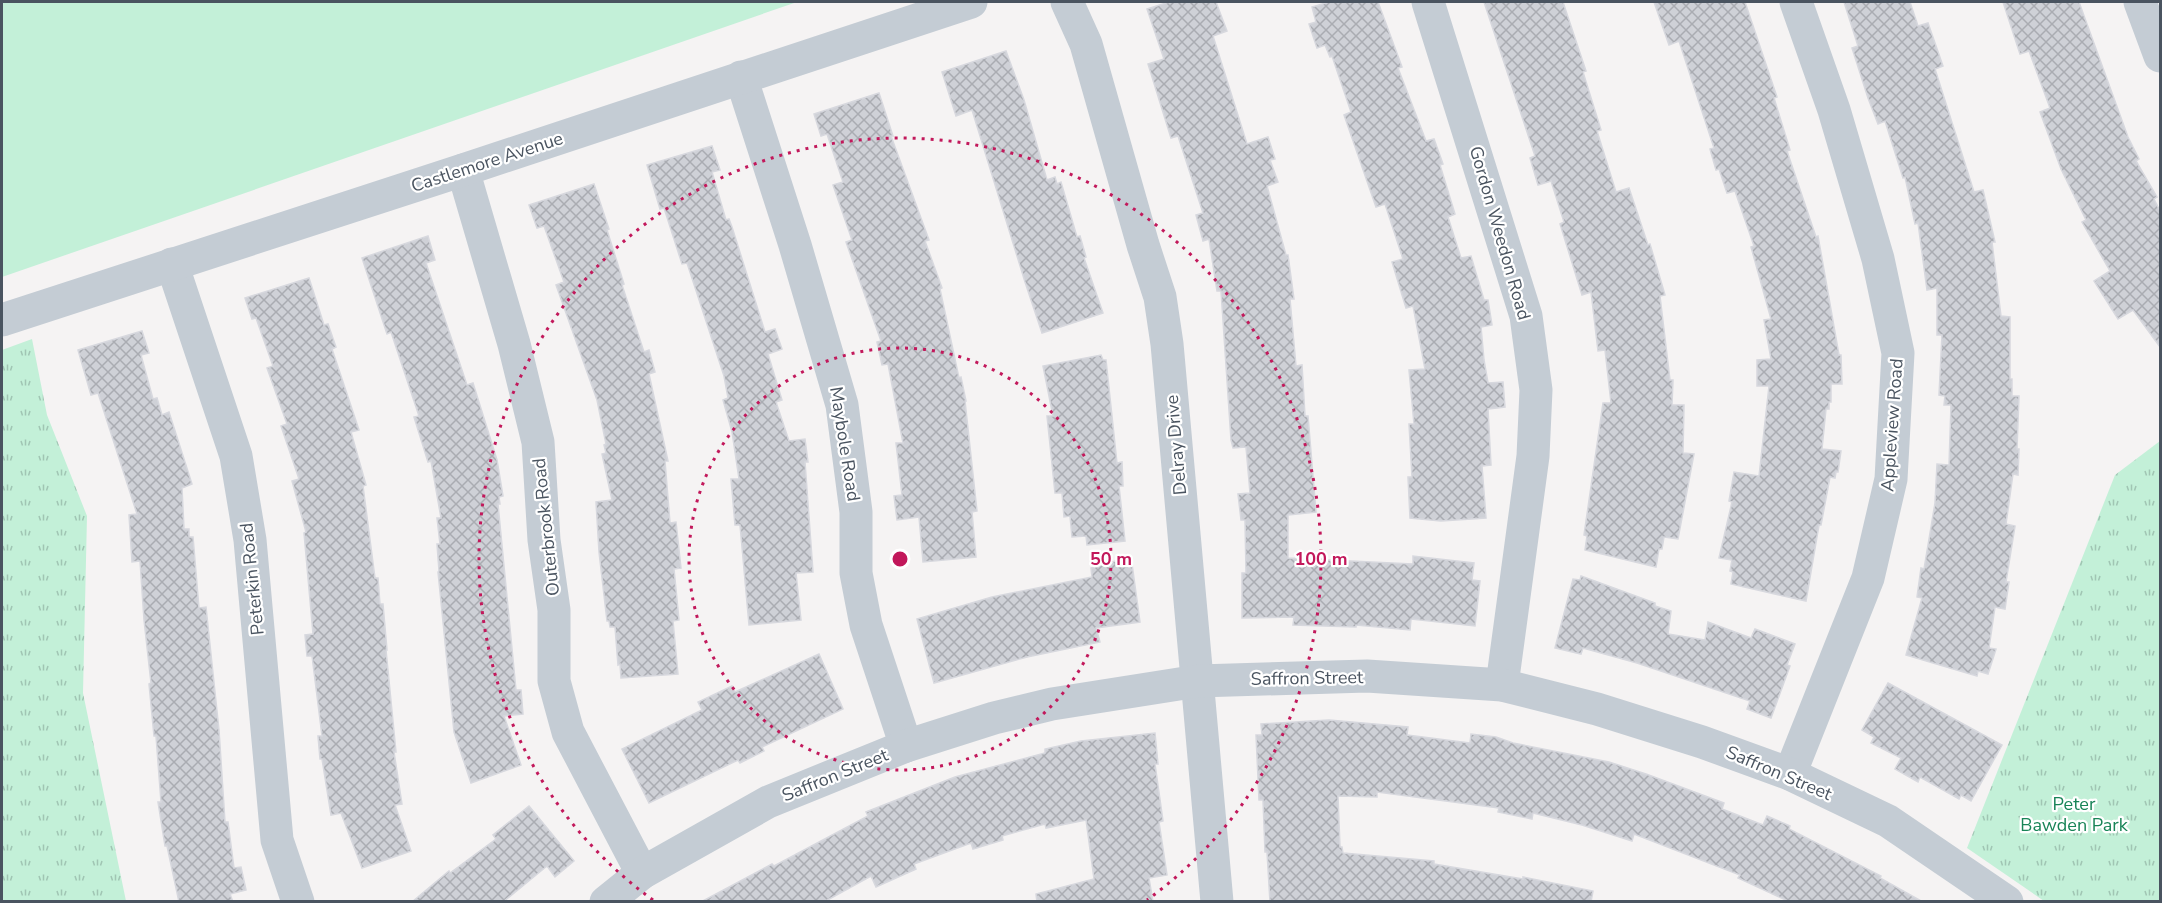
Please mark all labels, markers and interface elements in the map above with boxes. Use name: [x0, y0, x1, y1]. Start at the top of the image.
street label: Castlemore Avenue: [408, 126, 566, 198]
street label: Gordon Weedon Road: [1464, 143, 1536, 323]
street label: Appleview Road: [1875, 358, 1909, 492]
street label: Maybole Road: [824, 385, 866, 503]
street label: Delray Drive: [1160, 394, 1192, 496]
street label: Outerbrook Road: [527, 457, 565, 597]
street label: Peterkin Road: [234, 522, 270, 636]
text: 50 m: [1090, 547, 1132, 571]
text: 100 m: [1294, 547, 1348, 571]
centre of rings: [890, 549, 910, 569]
street label: Saffron Street: [1250, 665, 1364, 691]
street label: Saffron Street: [1722, 740, 1836, 806]
street label: Saffron Street: [778, 743, 892, 807]
park label: Peter Bawden Park: [2020, 792, 2129, 837]

